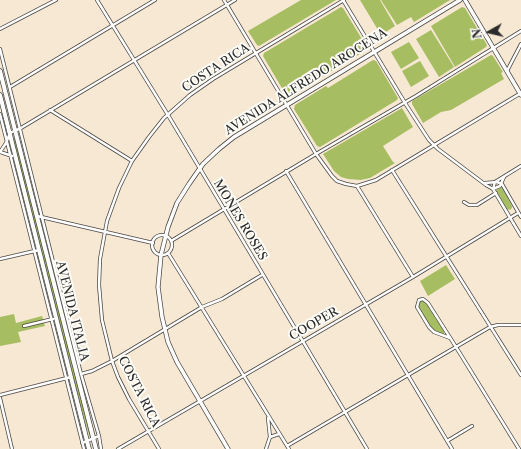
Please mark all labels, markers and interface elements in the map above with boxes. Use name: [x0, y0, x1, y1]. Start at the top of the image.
north arrow: [469, 12, 509, 52]
street label: AVENIDA ALFREDO AROCENA: [222, 26, 390, 138]
text: N: [470, 28, 485, 39]
street label: COSTA RICA: [179, 41, 253, 95]
street label: MONES ROSES: [210, 177, 270, 263]
street label: AVENIDA ITALIA: [52, 259, 92, 363]
street label: COOPER: [287, 304, 341, 344]
street label: COSTA RICA: [115, 354, 163, 430]

